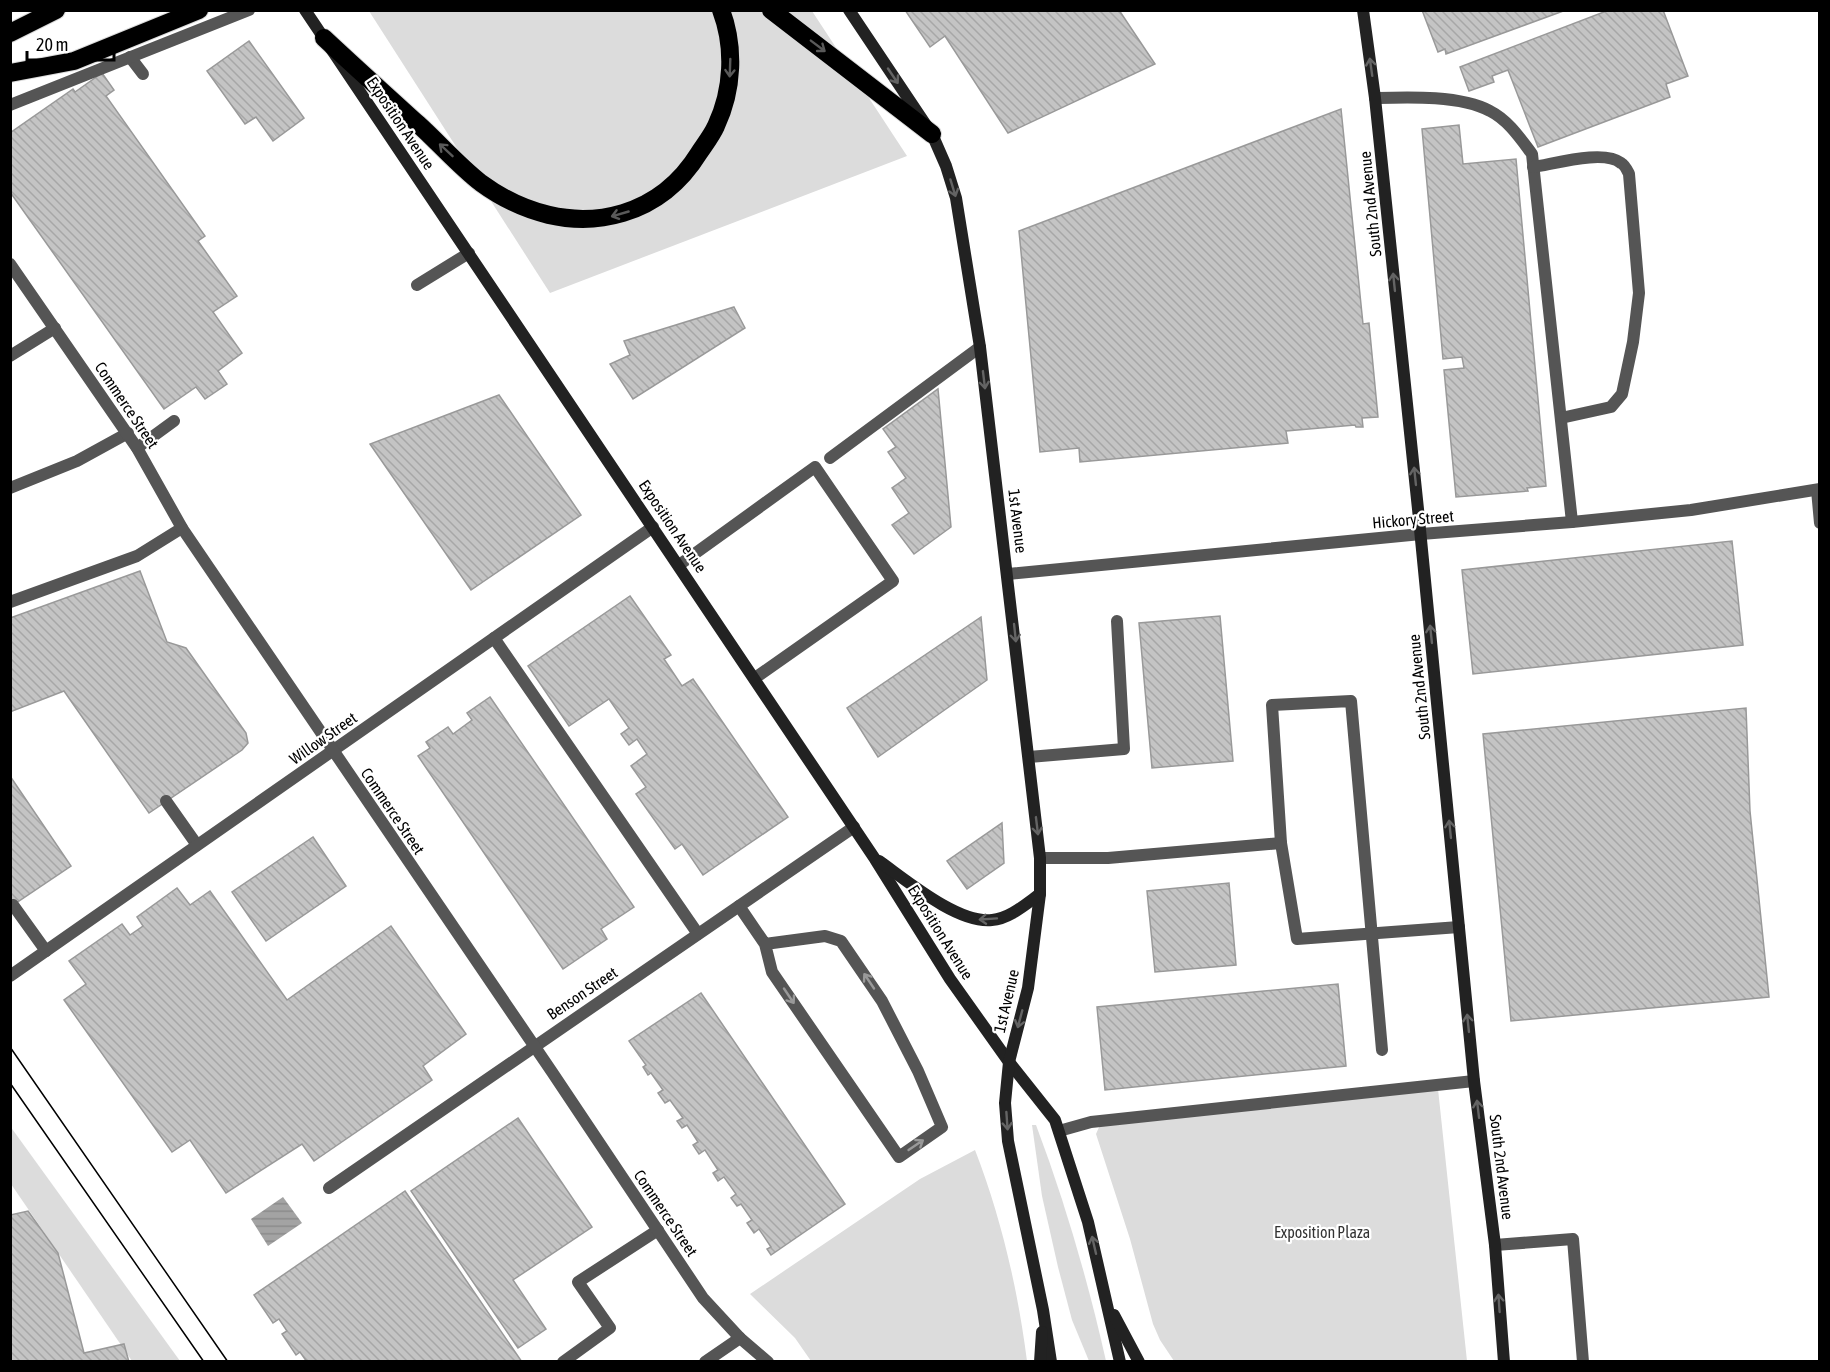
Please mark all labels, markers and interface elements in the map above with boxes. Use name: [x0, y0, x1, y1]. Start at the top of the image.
scale bar: [27, 24, 114, 62]
text: 20 m: [36, 34, 68, 55]
one-way arrow: [809, 40, 825, 52]
one-way arrow: [725, 57, 736, 77]
one-way arrow: [1365, 58, 1376, 78]
one-way arrow: [887, 68, 900, 85]
street label: Exposition Avenue: [363, 73, 439, 173]
one-way arrow: [439, 143, 454, 158]
street label: South 2nd Avenue: [1356, 150, 1384, 258]
one-way arrow: [948, 178, 959, 197]
one-way arrow: [611, 209, 630, 220]
one-way arrow: [1388, 272, 1399, 292]
street label: Commerce Street: [92, 358, 163, 452]
one-way arrow: [979, 370, 990, 390]
one-way arrow: [1409, 466, 1420, 486]
street label: Exposition Avenue: [635, 476, 711, 576]
street label: 1st Avenue: [1005, 488, 1031, 554]
street label: Hickory Street: [1371, 506, 1455, 533]
one-way arrow: [1009, 622, 1020, 642]
one-way arrow: [1425, 625, 1436, 645]
street label: South 2nd Avenue: [1405, 633, 1433, 741]
street label: Willow Street: [286, 708, 360, 768]
street label: Commerce Street: [358, 764, 429, 858]
one-way arrow: [1032, 816, 1043, 836]
one-way arrow: [1444, 819, 1455, 839]
street label: Exposition Avenue: [904, 882, 977, 983]
one-way arrow: [979, 914, 999, 925]
street label: Benson Street: [543, 963, 621, 1023]
street label: 1st Avenue: [990, 968, 1022, 1034]
one-way arrow: [863, 974, 875, 990]
one-way arrow: [783, 988, 795, 1004]
one-way arrow: [1013, 1009, 1025, 1028]
one-way arrow: [1462, 1013, 1473, 1033]
one-way arrow: [1472, 1100, 1483, 1120]
one-way arrow: [1001, 1110, 1012, 1130]
street label: South 2nd Avenue: [1487, 1113, 1517, 1221]
one-way arrow: [908, 1139, 924, 1151]
street label: Commerce Street: [631, 1166, 702, 1260]
park label: Exposition Plaza: [1274, 1223, 1370, 1242]
one-way arrow: [1087, 1236, 1099, 1255]
one-way arrow: [1494, 1294, 1505, 1314]

